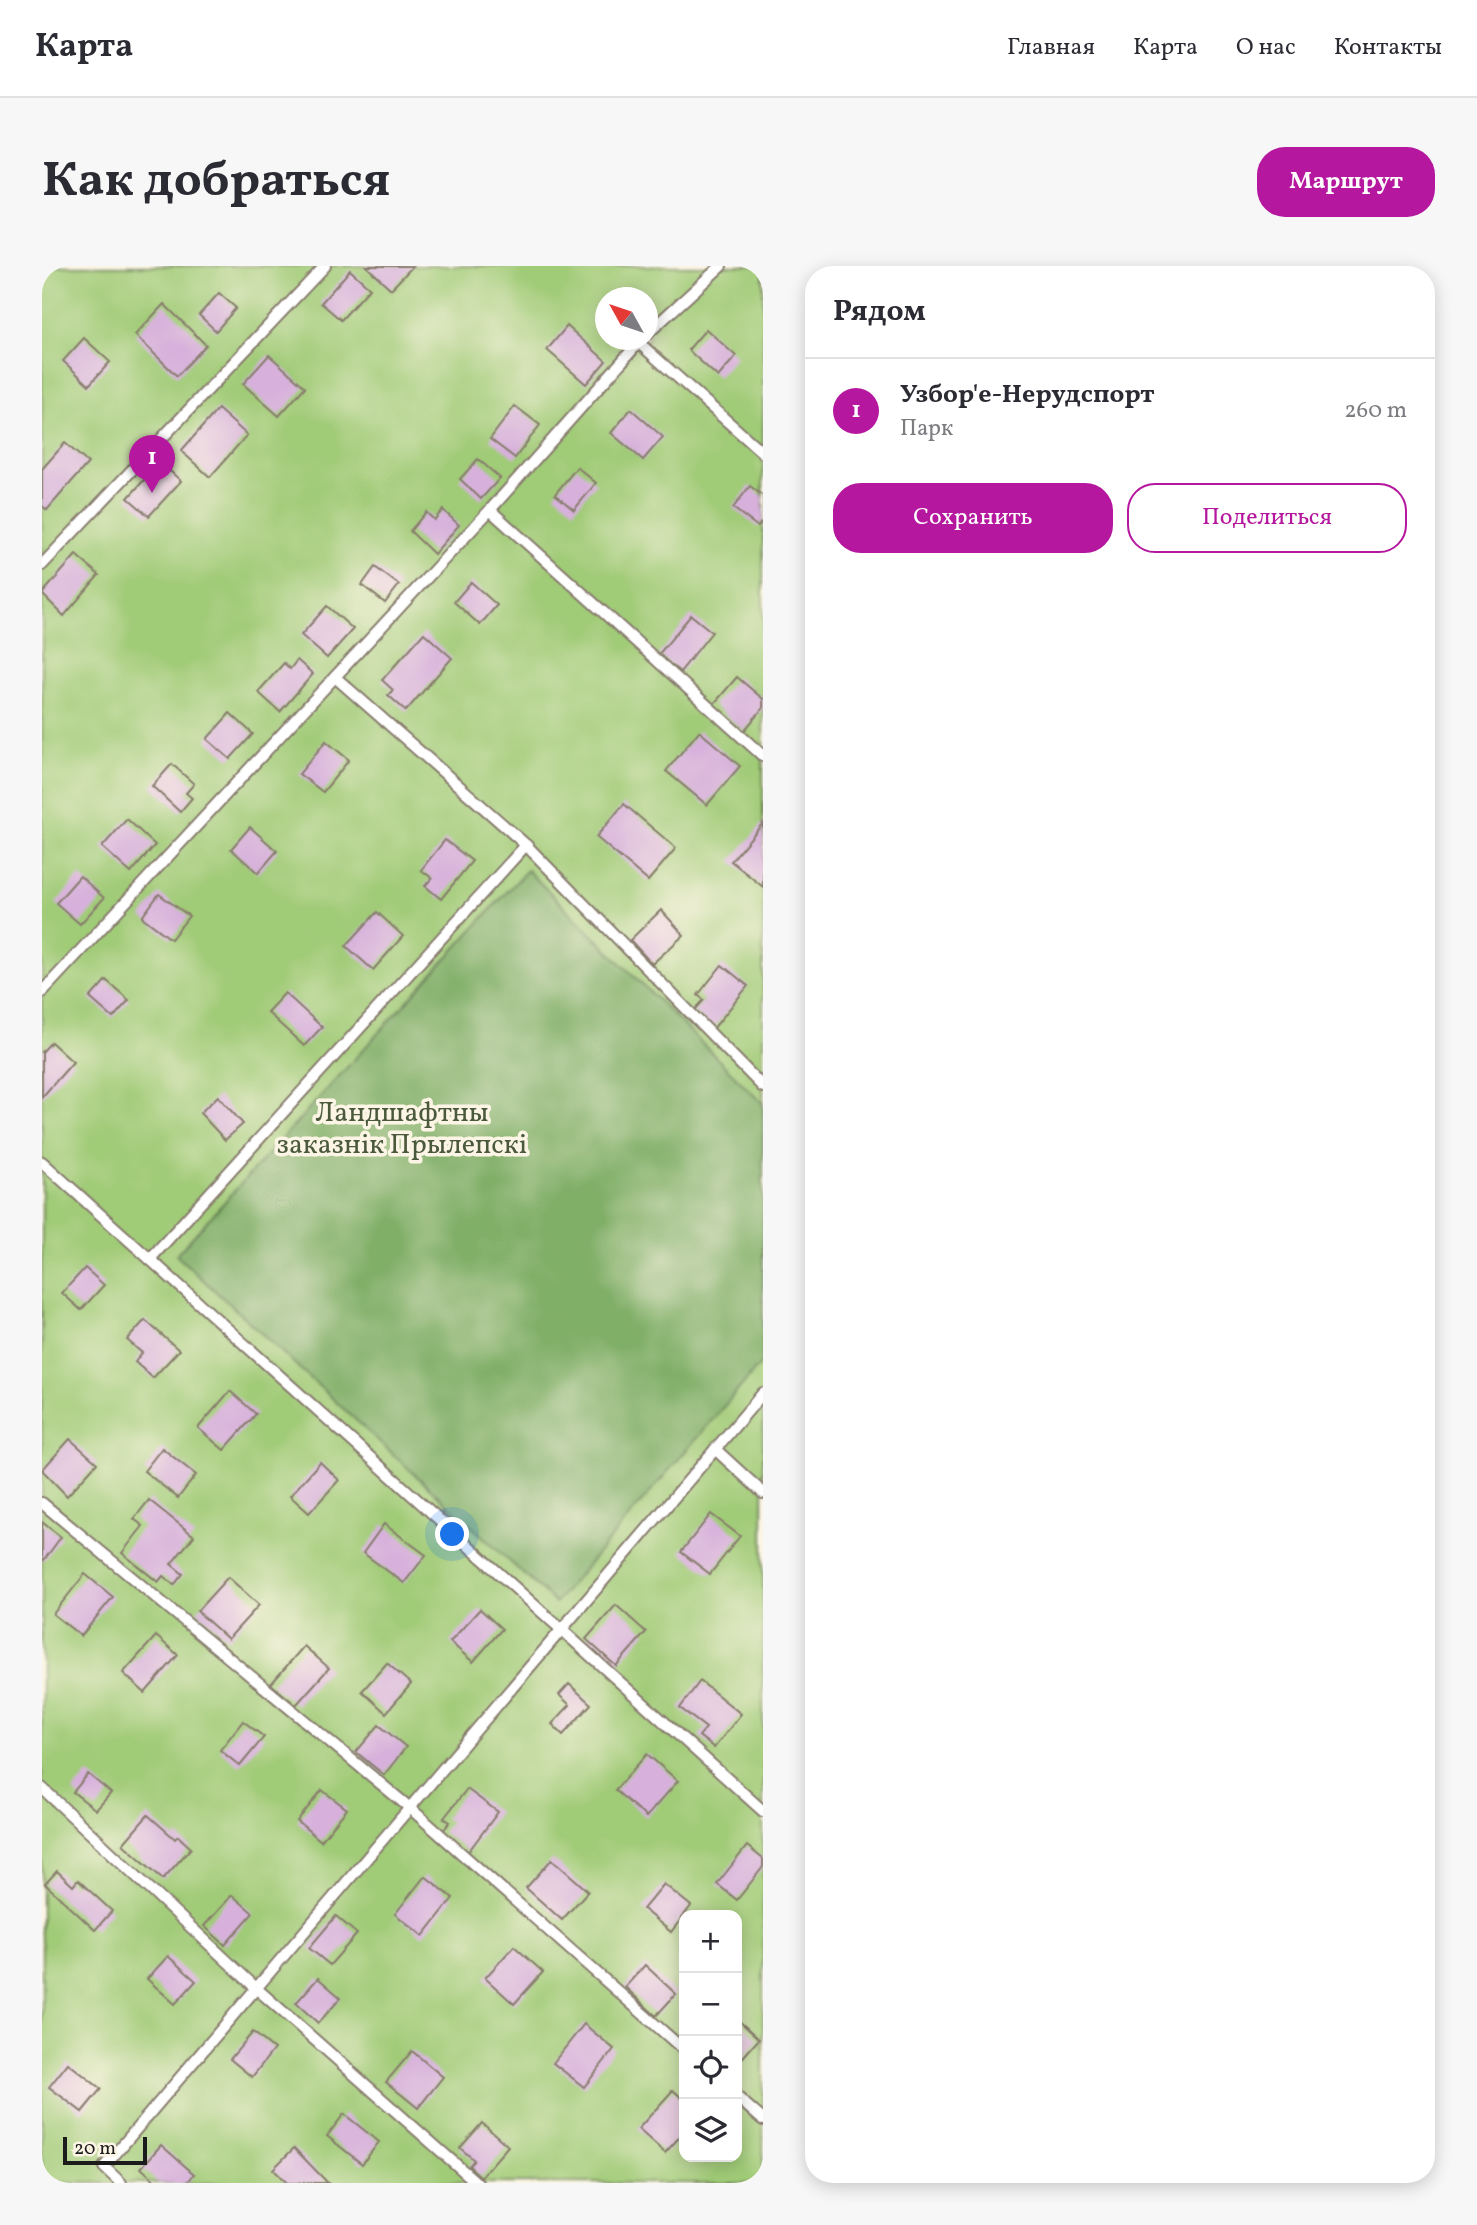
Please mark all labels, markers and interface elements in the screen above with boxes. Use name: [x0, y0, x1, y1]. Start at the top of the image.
text: Карта: [35, 25, 133, 71]
text: Главная: [1007, 31, 1095, 65]
text: Карта: [1133, 31, 1198, 65]
text: О нас: [1236, 31, 1296, 65]
text: Контакты: [1334, 31, 1442, 65]
button: Маршрут: [1257, 147, 1435, 217]
text: Как добраться: [42, 148, 390, 217]
north arrow: [595, 287, 658, 350]
text: Рядом: [833, 291, 926, 333]
text: Узбор'е-Нерудспорт: [900, 377, 1155, 413]
text: 1: [851, 395, 861, 427]
text: 260 m: [1344, 395, 1407, 427]
text: Парк: [900, 413, 953, 445]
pin: 1: [129, 435, 175, 493]
button: Сохранить: [833, 483, 1113, 553]
button: Поделиться: [1127, 483, 1407, 553]
park label: Ландшафтны заказнік Прылепскі: [277, 1094, 527, 1165]
your location: [435, 1517, 469, 1551]
map controls: [679, 1910, 742, 2162]
button: +: [679, 1910, 742, 1973]
button: −: [679, 1973, 742, 2036]
button: locate: [679, 2036, 742, 2099]
button: layers: [679, 2099, 742, 2162]
scale bar: [63, 2134, 147, 2166]
text: 20 m: [74, 2136, 116, 2162]

